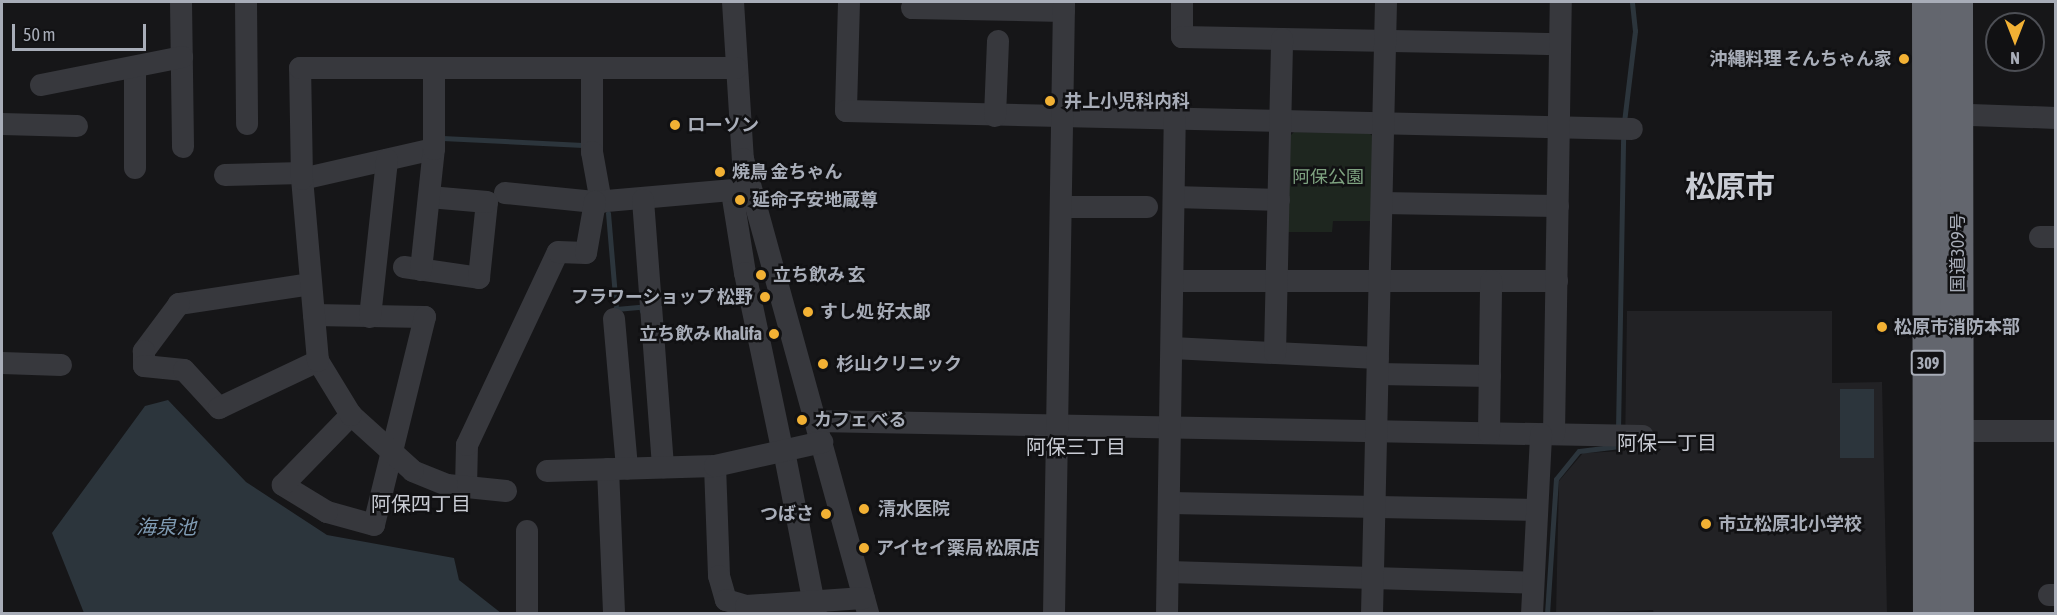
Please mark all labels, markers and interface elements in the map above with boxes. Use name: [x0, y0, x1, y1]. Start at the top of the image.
scale bar: [15, 12, 148, 50]
north arrow: [1985, 12, 2045, 72]
text: 50 m: [23, 24, 55, 45]
place label: 沖縄料理 そんちゃん家: [1710, 48, 1892, 70]
text: N: [2010, 49, 2020, 67]
marker: 沖縄料理 そんちゃん家: [1897, 52, 1911, 66]
place label: 井上小児科内科: [1064, 90, 1190, 112]
marker: 井上小児科内科: [1041, 92, 1059, 110]
place label: ローソン: [687, 114, 759, 136]
marker: ローソン: [668, 118, 682, 132]
place label: 焼鳥 金ちゃん: [732, 161, 842, 183]
marker: 焼鳥 金ちゃん: [713, 165, 727, 179]
park label: 阿保公園: [1292, 166, 1364, 188]
district label: 松原市: [1685, 168, 1775, 204]
place label: 延命子安地蔵尊: [752, 189, 878, 211]
marker: 延命子安地蔵尊: [733, 193, 747, 207]
street label: 国道309号: [1947, 213, 1969, 293]
place label: 立ち飲み 玄: [773, 264, 865, 286]
marker: 立ち飲み 玄: [754, 268, 768, 282]
place label: フラワーショップ 松野: [571, 286, 753, 308]
marker: フラワーショップ 松野: [758, 290, 772, 304]
place label: すし処 好太郎: [820, 301, 930, 323]
marker: すし処 好太郎: [801, 305, 815, 319]
place label: 松原市消防本部: [1894, 316, 2020, 338]
marker: 松原市消防本部: [1875, 320, 1889, 334]
place label: 立ち飲み Khalifa: [639, 323, 762, 345]
marker: 立ち飲み Khalifa: [767, 327, 781, 341]
road number: 309: [1910, 350, 1946, 376]
place label: 杉山クリニック: [836, 353, 962, 375]
marker: 杉山クリニック: [814, 355, 832, 373]
place label: カフェ べる: [814, 409, 906, 431]
marker: カフェ べる: [795, 413, 809, 427]
district label: 阿保一丁目: [1617, 430, 1717, 454]
district label: 阿保三丁目: [1026, 434, 1126, 458]
district label: 阿保四丁目: [371, 491, 471, 515]
place label: 清水医院: [878, 498, 950, 520]
marker: 清水医院: [855, 500, 873, 518]
place label: つばさ: [760, 503, 814, 525]
marker: つばさ: [819, 507, 833, 521]
place label: 市立松原北小学校: [1718, 513, 1862, 535]
water label: 海泉池: [136, 514, 196, 538]
marker: 市立松原北小学校: [1699, 517, 1713, 531]
place label: アイセイ薬局 松原店: [876, 537, 1040, 559]
marker: アイセイ薬局 松原店: [857, 541, 871, 555]

